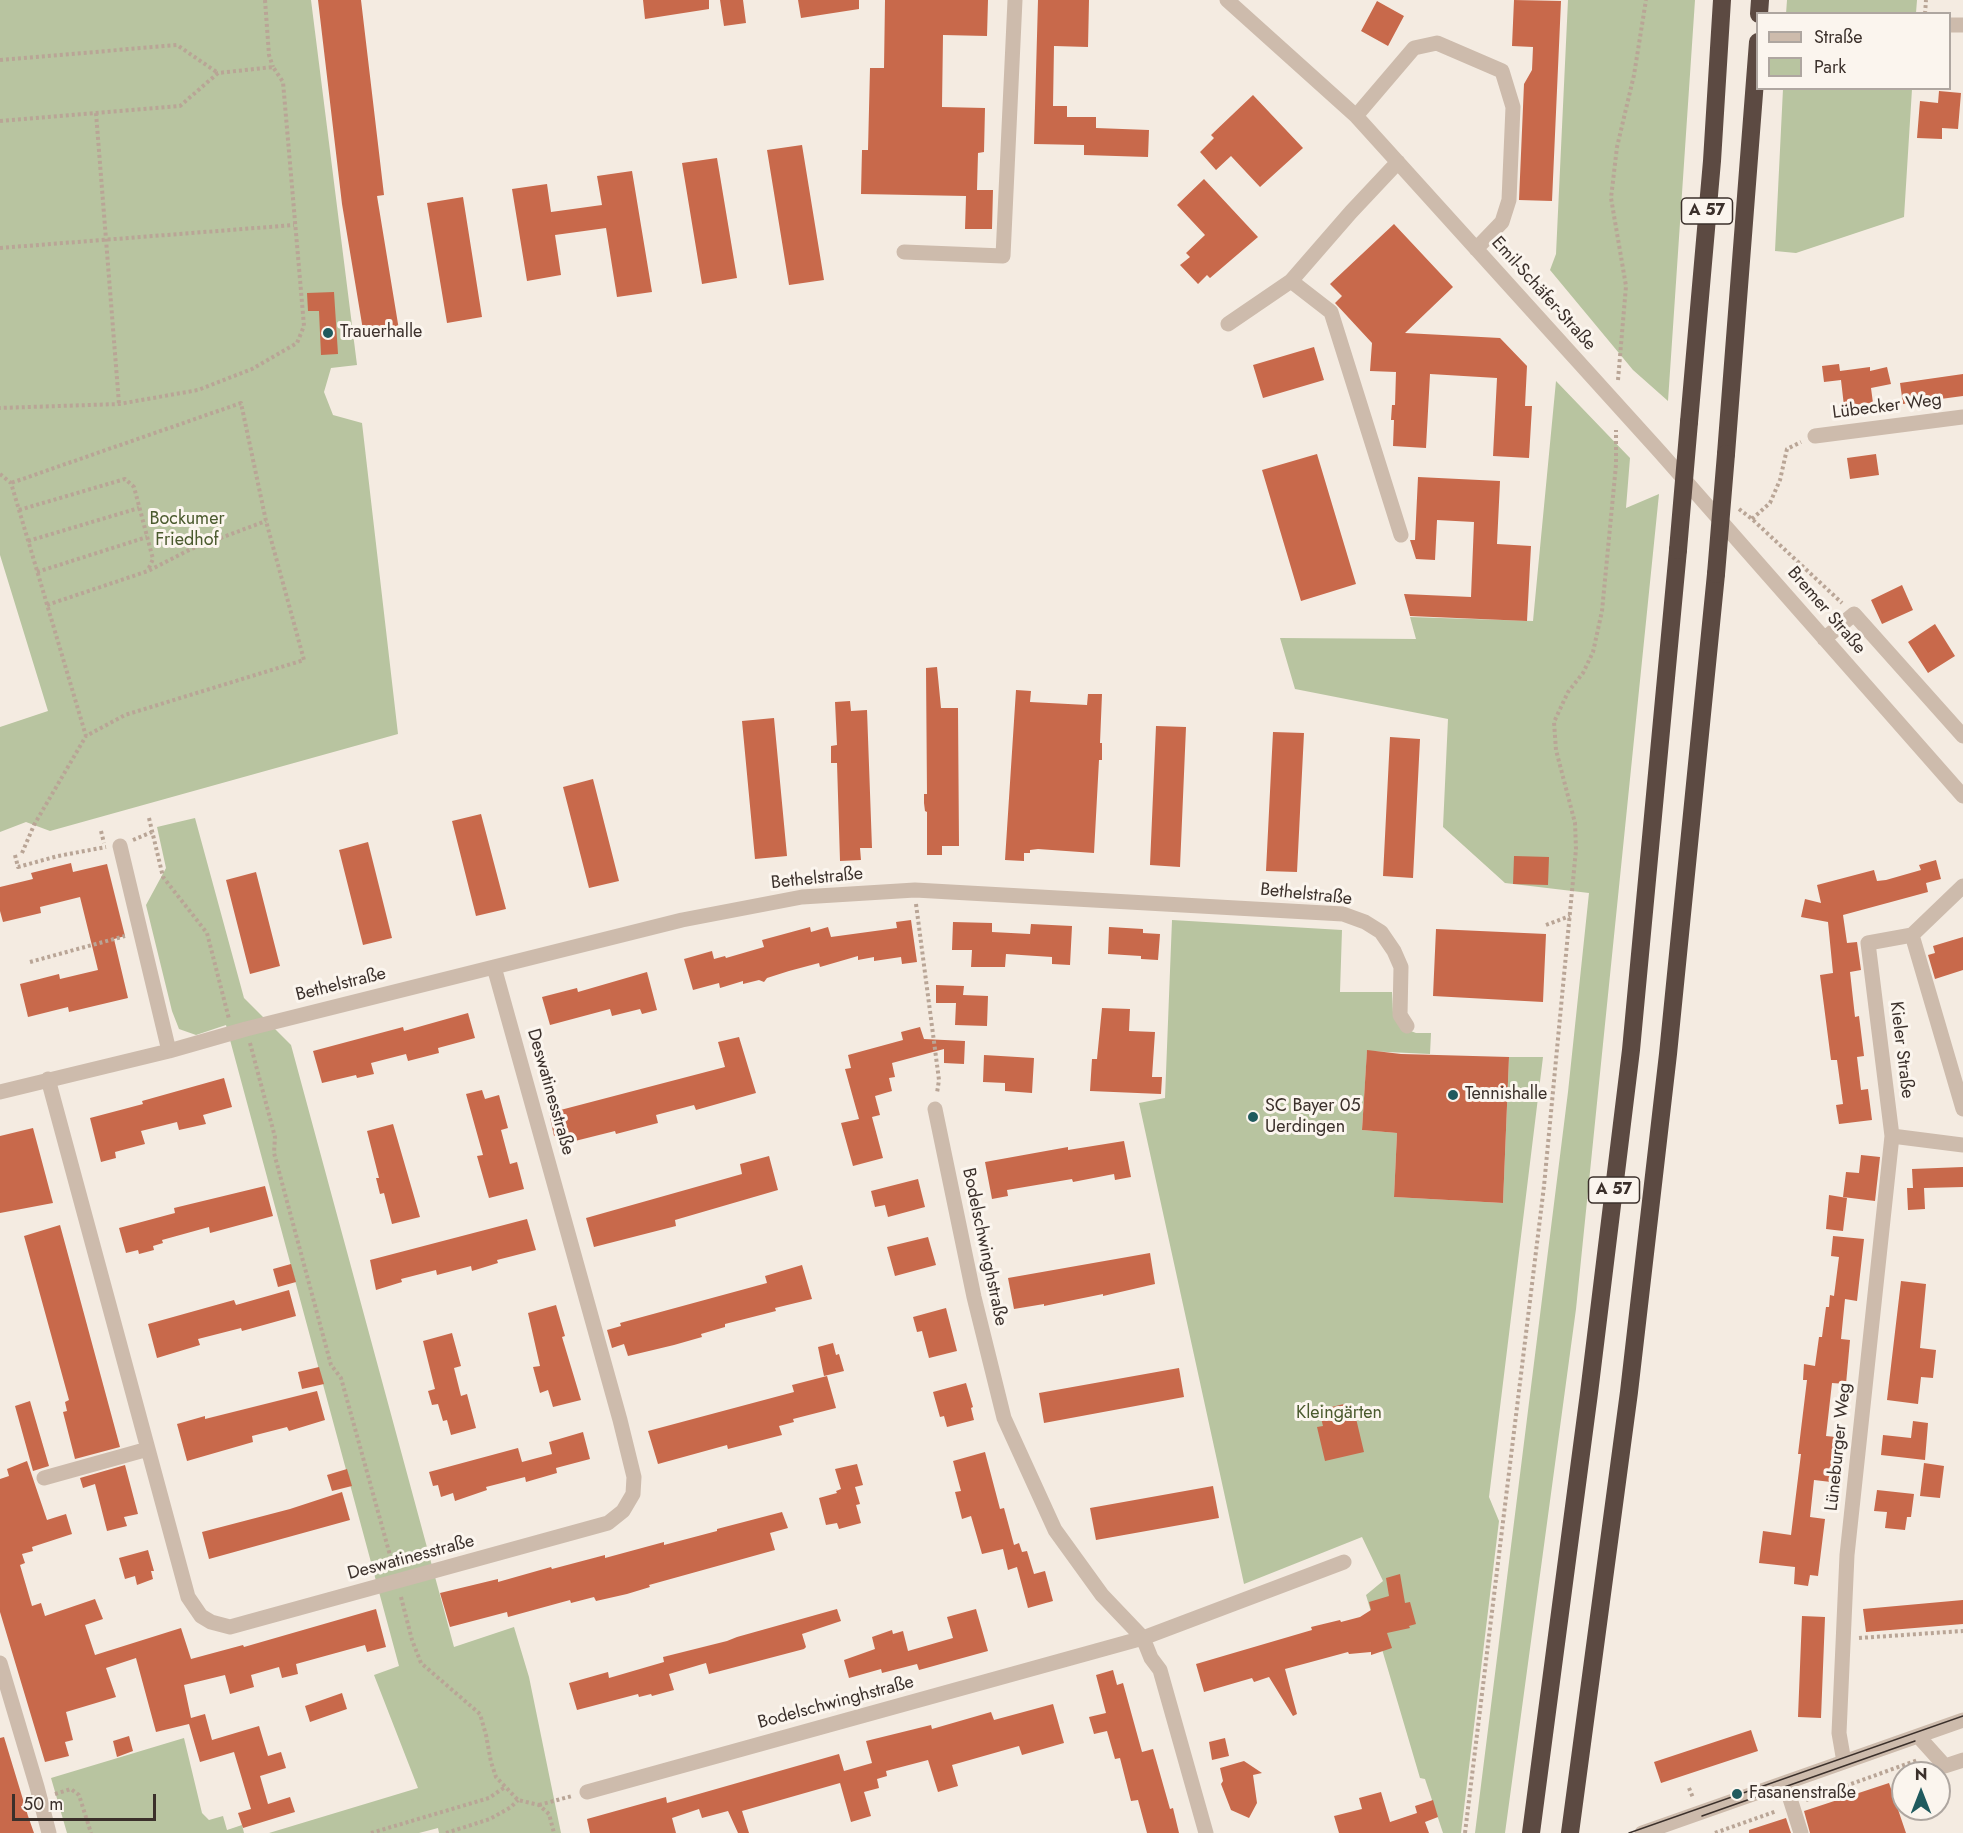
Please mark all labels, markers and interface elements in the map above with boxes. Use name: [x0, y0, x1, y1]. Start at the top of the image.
legend: [1756, 12, 1951, 90]
text: Straße: [1814, 24, 1862, 50]
text: Park: [1814, 54, 1846, 80]
road number: A 57: [1682, 198, 1732, 224]
street label: Emil-Schäfer-Straße: [1486, 233, 1600, 355]
place label: Trauerhalle: [340, 322, 422, 344]
marker: Trauerhalle: [321, 326, 335, 340]
street label: Lübecker Weg: [1831, 390, 1943, 424]
park label: Bockumer Friedhof: [149, 509, 225, 552]
street label: Bremer Straße: [1782, 563, 1870, 659]
street label: Bethelstraße: [770, 863, 864, 895]
street label: Bethelstraße: [1259, 879, 1353, 911]
street label: Bethelstraße: [294, 963, 388, 1007]
street label: Kieler Straße: [1884, 1000, 1918, 1100]
street label: Deswatinesstraße: [522, 1026, 578, 1158]
place label: Tennishalle: [1465, 1084, 1547, 1106]
marker: Tennishalle: [1446, 1088, 1460, 1102]
place label: SC Bayer 05 Uerdingen: [1265, 1096, 1361, 1138]
marker: SC Bayer 05 Uerdingen: [1246, 1110, 1260, 1124]
street label: Bodelschwinghstraße: [957, 1166, 1011, 1328]
road number: A 57: [1588, 1177, 1640, 1203]
street label: Lüneburger Weg: [1822, 1382, 1856, 1512]
park label: Kleingärten: [1296, 1403, 1382, 1425]
street label: Deswatinesstraße: [345, 1531, 477, 1585]
street label: Bodelschwinghstraße: [756, 1672, 916, 1734]
north arrow: [1891, 1761, 1951, 1821]
text: N: [1915, 1763, 1927, 1786]
scale bar: [15, 1782, 159, 1820]
place label: Fasanenstraße: [1749, 1783, 1856, 1805]
marker: Fasanenstraße: [1730, 1787, 1744, 1801]
text: 50 m: [23, 1791, 63, 1817]

